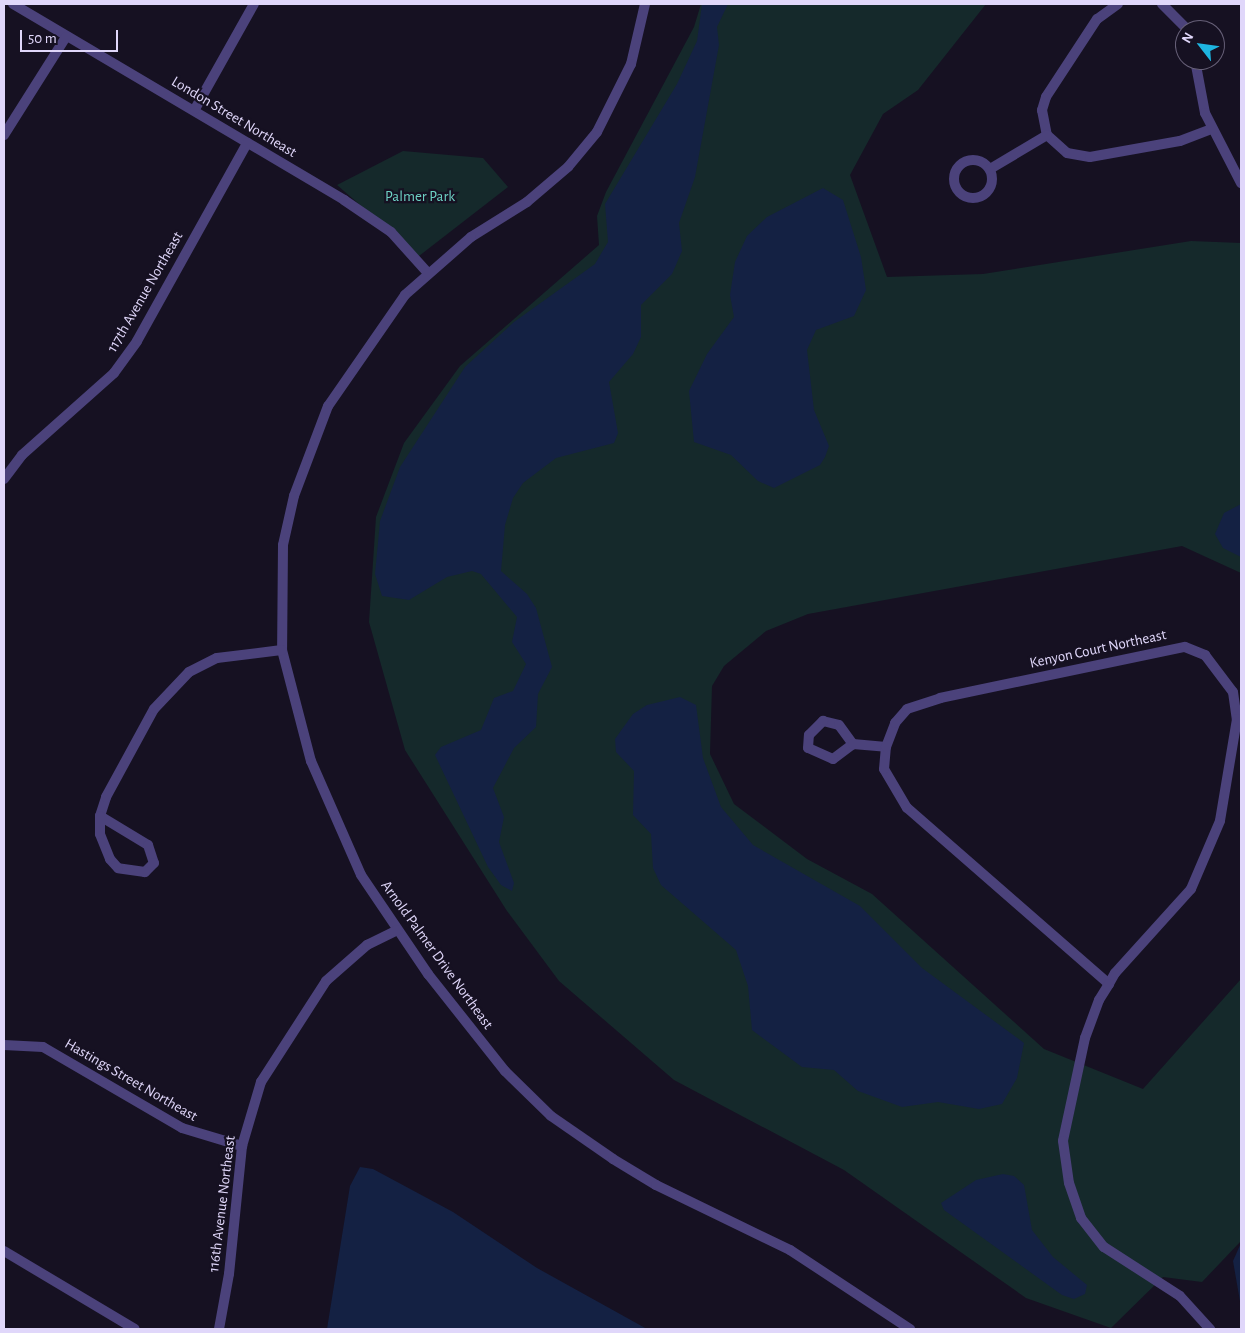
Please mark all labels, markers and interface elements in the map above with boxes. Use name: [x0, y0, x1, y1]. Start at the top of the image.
scale bar: [22, 20, 120, 52]
north arrow: [1175, 20, 1225, 70]
text: N: [1179, 30, 1196, 46]
text: 50 m: [28, 31, 57, 46]
street label: London Street Northeast: [168, 73, 300, 161]
park label: Palmer Park: [385, 188, 455, 206]
street label: 117th Avenue Northeast: [103, 228, 187, 356]
street label: Kenyon Court Northeast: [1028, 626, 1168, 672]
street label: Arnold Palmer Drive Northeast: [377, 877, 497, 1033]
street label: Hastings Street Northeast: [61, 1035, 201, 1125]
street label: 116th Avenue Northeast: [205, 1135, 239, 1273]

